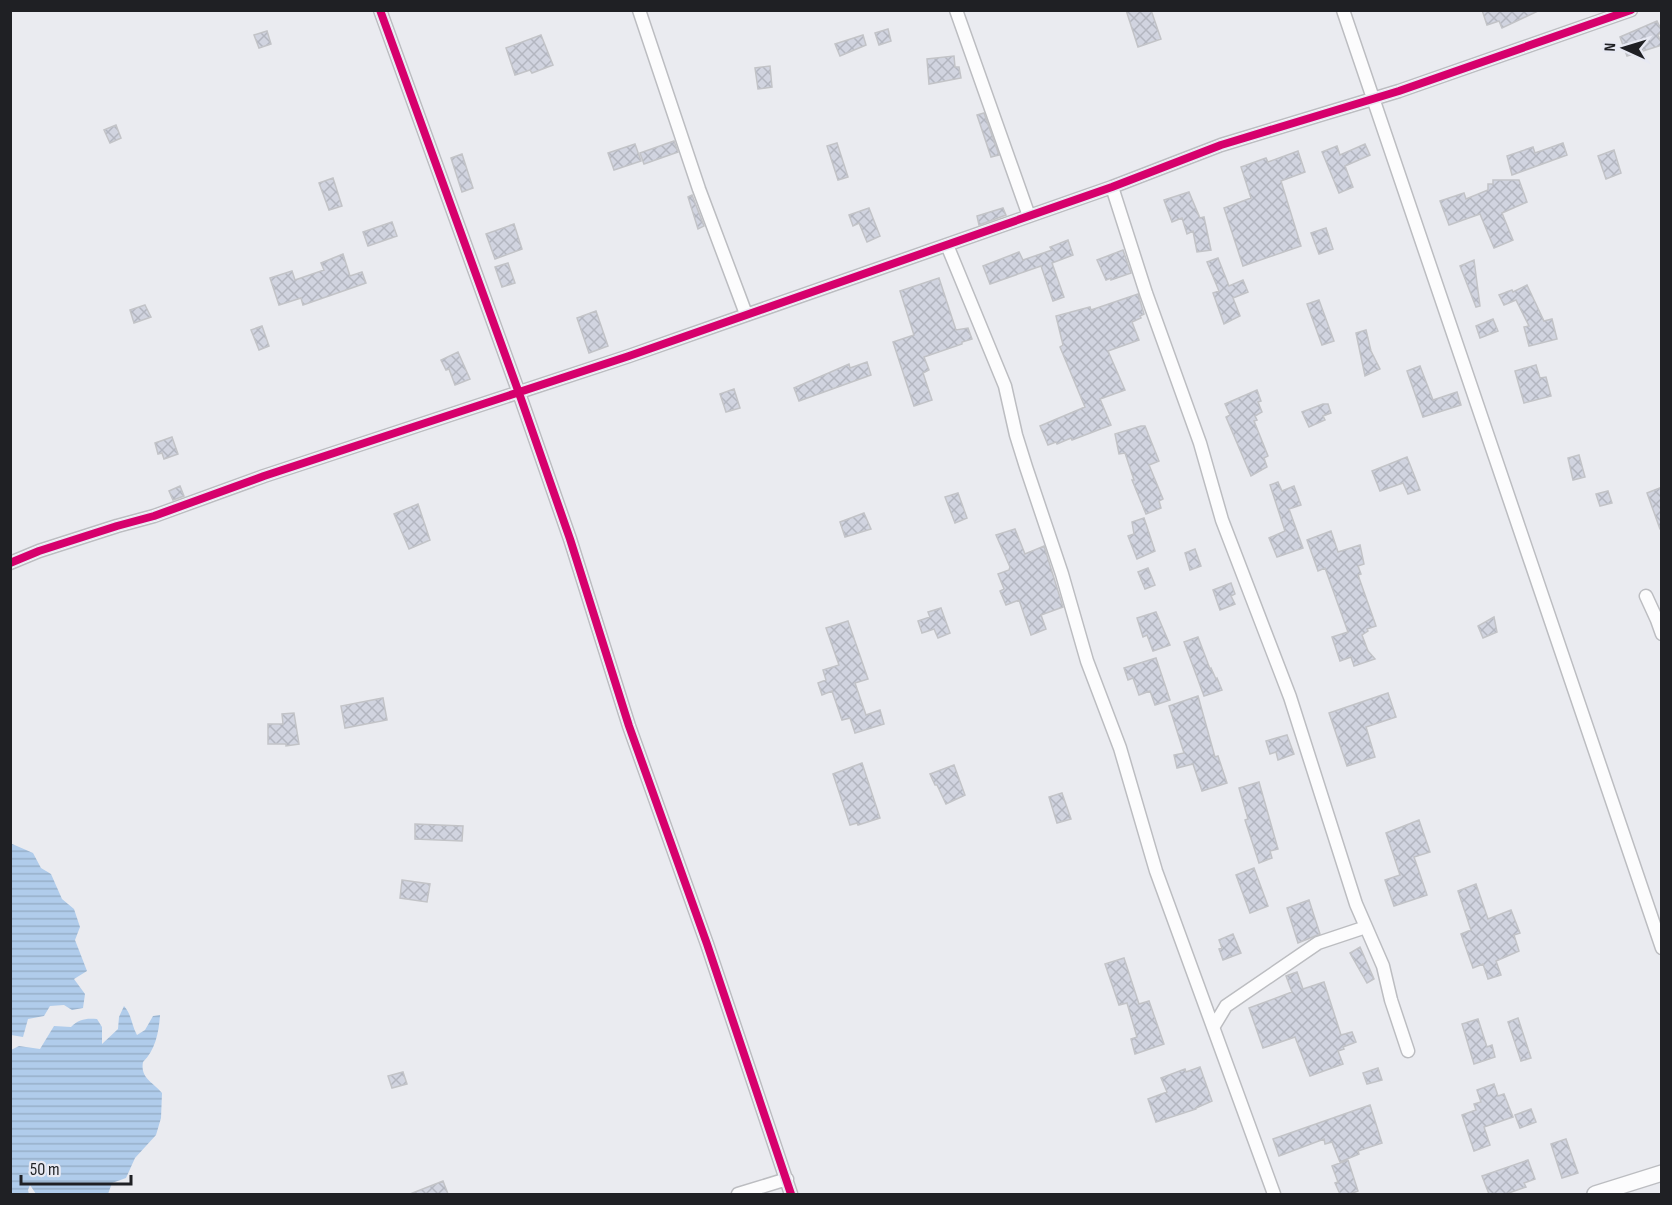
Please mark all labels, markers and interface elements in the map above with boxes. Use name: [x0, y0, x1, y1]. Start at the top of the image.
north arrow: [1594, 18, 1654, 78]
text: N: [1601, 42, 1620, 52]
scale bar: [21, 1148, 130, 1186]
text: 50 m: [30, 1159, 60, 1180]

